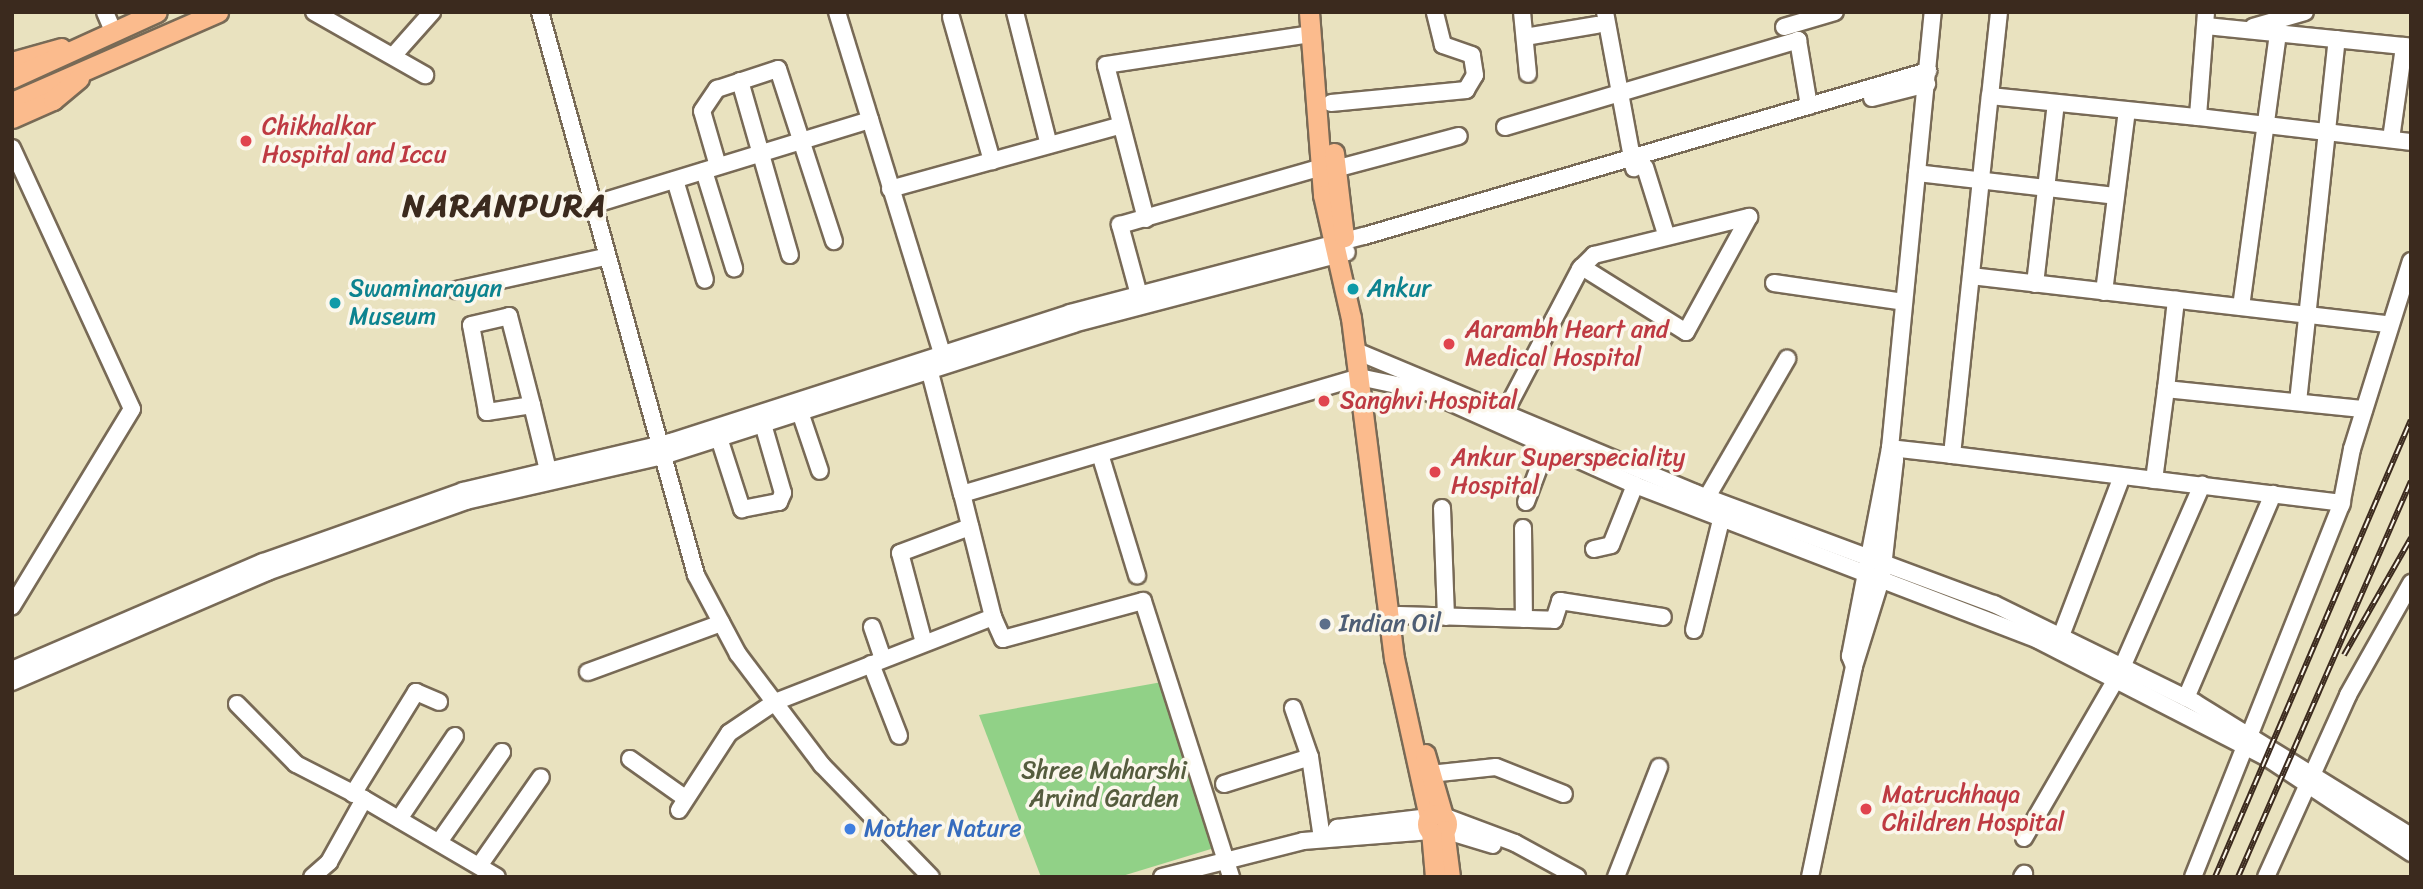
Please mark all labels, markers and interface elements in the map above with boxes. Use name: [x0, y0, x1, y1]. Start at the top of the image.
place label: Chikhalkar Hospital and Iccu: [262, 113, 447, 169]
marker: Chikhalkar Hospital and Iccu: [236, 131, 256, 151]
district label: NARANPURA: [404, 187, 606, 225]
place label: Swaminarayan Museum: [349, 275, 502, 331]
place label: Ankur: [1367, 275, 1431, 303]
marker: Ankur: [1345, 281, 1361, 297]
marker: Swaminarayan Museum: [327, 295, 343, 311]
place label: Aarambh Heart and Medical Hospital: [1465, 316, 1670, 372]
marker: Aarambh Heart and Medical Hospital: [1439, 334, 1459, 354]
place label: Sanghvi Hospital: [1340, 387, 1517, 415]
marker: Sanghvi Hospital: [1314, 391, 1334, 411]
place label: Ankur Superspeciality Hospital: [1451, 444, 1685, 500]
marker: Ankur Superspeciality Hospital: [1425, 462, 1445, 482]
place label: Indian Oil: [1339, 610, 1441, 638]
marker: Indian Oil: [1317, 616, 1333, 632]
park label: Shree Maharshi Arvind Garden: [1022, 757, 1186, 813]
place label: Matruchhaya Children Hospital: [1882, 781, 2065, 837]
marker: Matruchhaya Children Hospital: [1856, 799, 1876, 819]
place label: Mother Nature: [864, 815, 1021, 843]
marker: Mother Nature: [842, 821, 858, 837]

